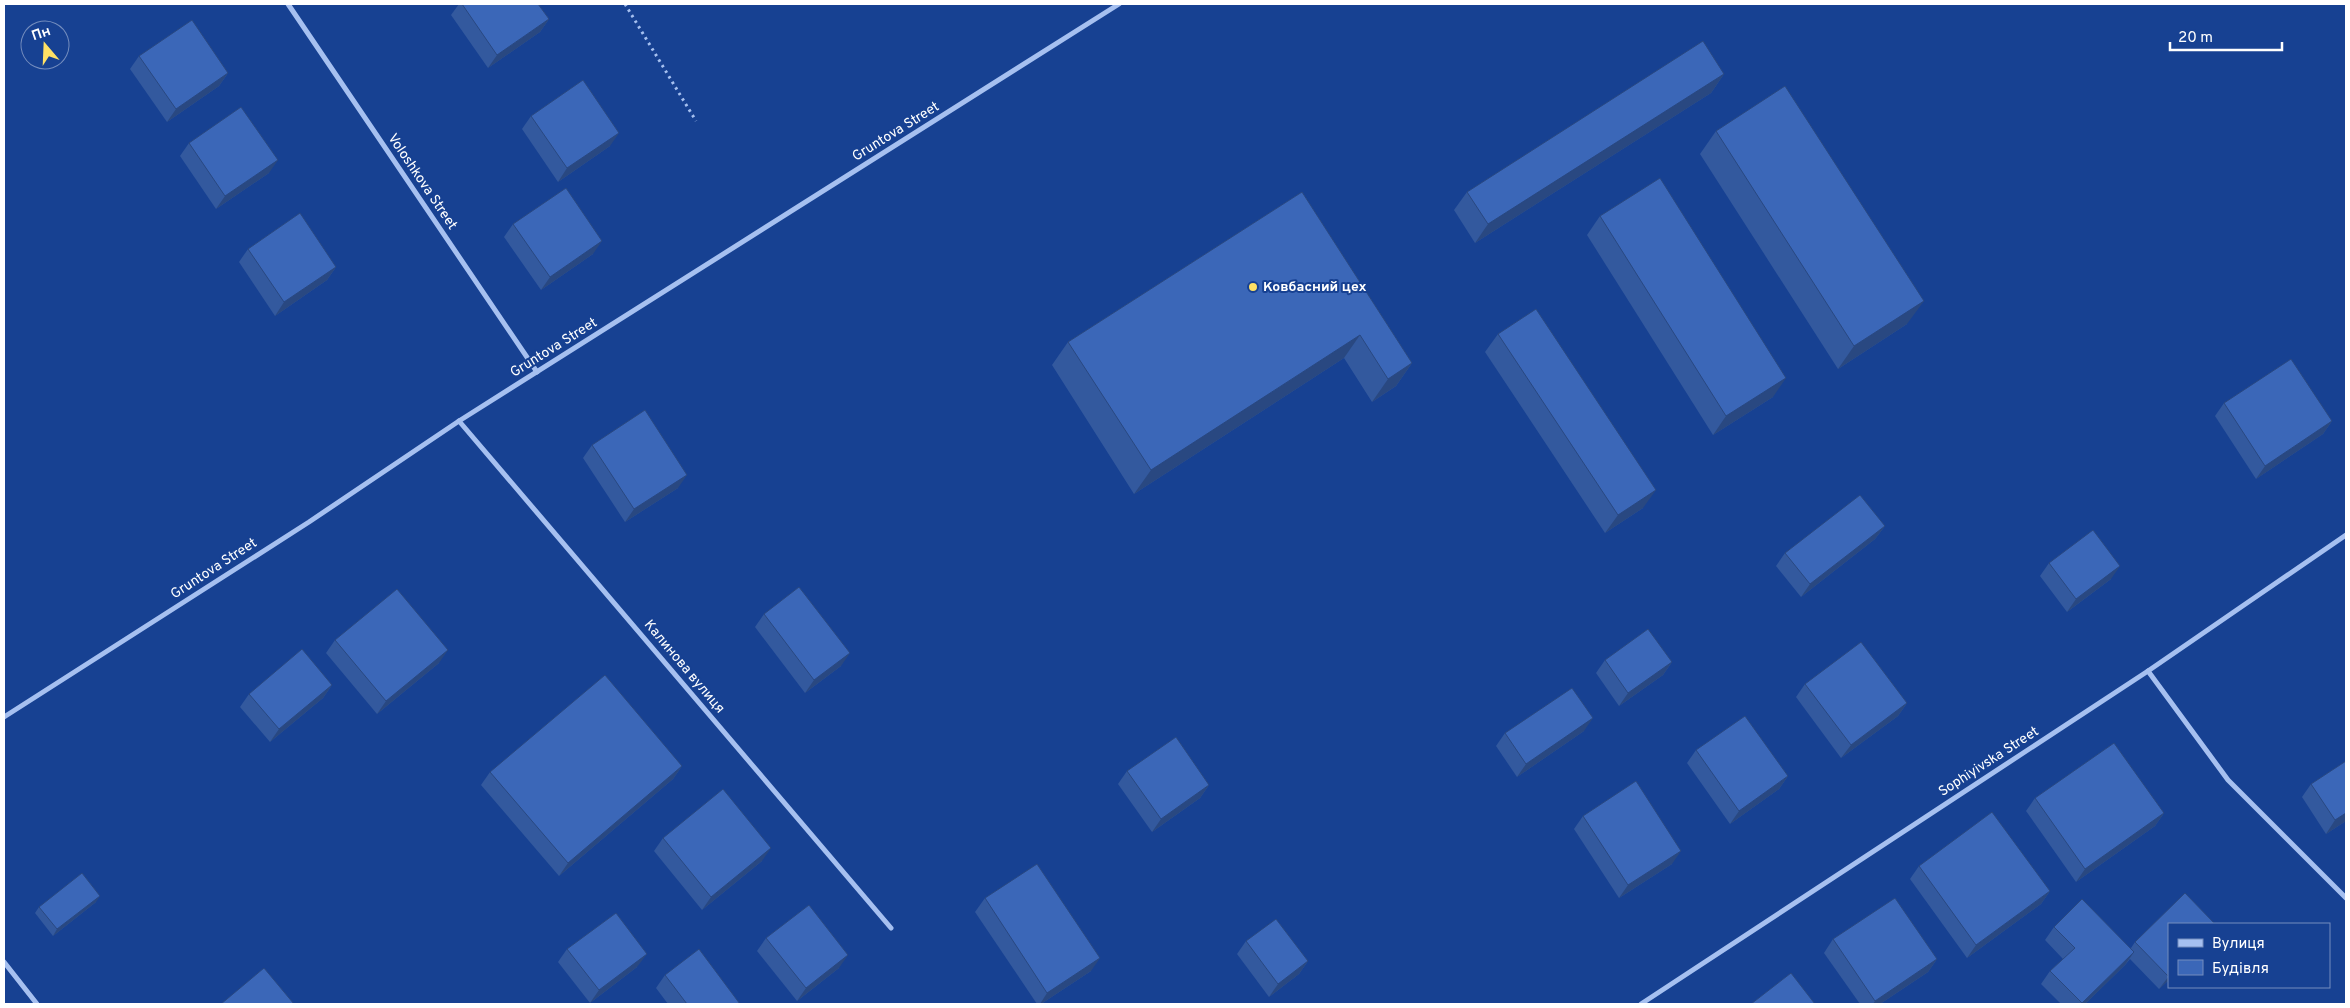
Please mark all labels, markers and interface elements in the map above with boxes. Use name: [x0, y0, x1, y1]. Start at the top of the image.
north arrow: [20, 20, 70, 70]
scale bar: [2170, 20, 2282, 52]
text: Пн: [30, 23, 53, 45]
text: 20 m: [2178, 29, 2213, 48]
street label: Gruntova Street: [849, 98, 943, 166]
street label: Voloshkova Street: [384, 131, 460, 233]
place label: Ковбасний цех: [1263, 279, 1367, 296]
marker: Ковбасний цех: [1247, 281, 1259, 293]
street label: Gruntova Street: [507, 314, 601, 382]
street label: Gruntova Street: [168, 535, 260, 603]
street label: Калинова вулиця: [640, 617, 728, 717]
street label: Sophiyivska Street: [1936, 723, 2042, 801]
legend: [2168, 923, 2330, 988]
text: Вулиця: [2212, 935, 2265, 954]
text: Будівля: [2212, 960, 2269, 979]

